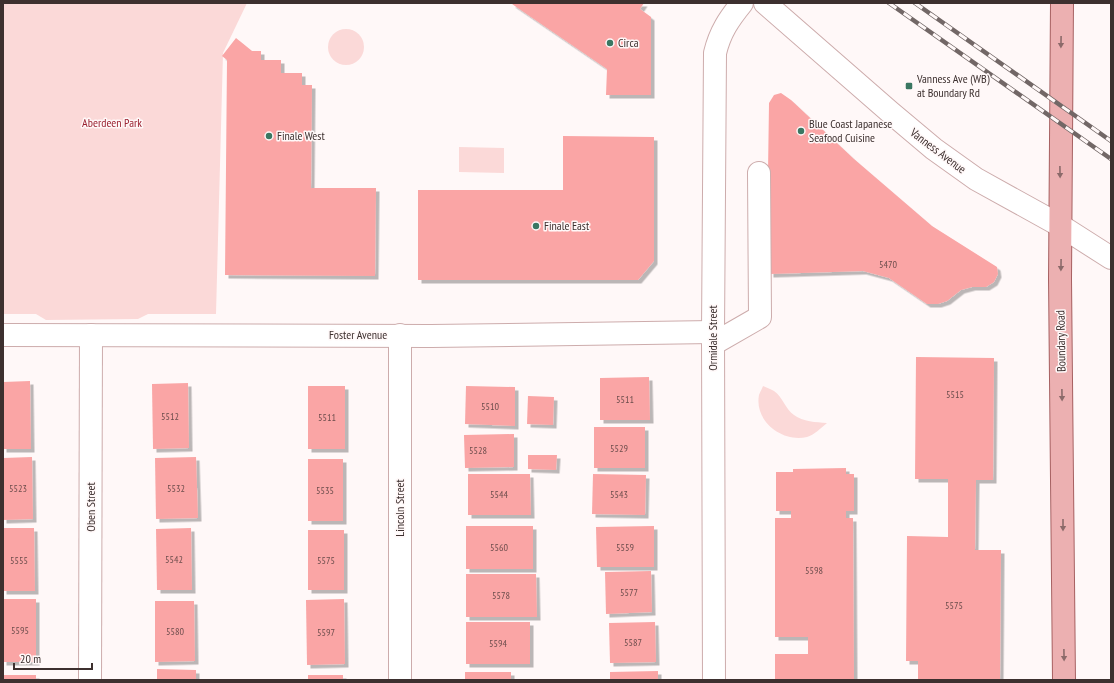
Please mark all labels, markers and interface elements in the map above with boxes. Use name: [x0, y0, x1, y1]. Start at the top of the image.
place label: Circa: [618, 35, 639, 50]
one-way arrow: [1058, 36, 1064, 49]
marker: Circa: [605, 38, 615, 48]
place label: Vanness Ave (WB) at Boundary Rd: [916, 71, 990, 100]
marker: Vanness Ave (WB) at Boundary Rd: [904, 81, 914, 91]
park label: Aberdeen Park: [82, 115, 142, 130]
place label: Blue Coast Japanese Seafood Cuisine: [809, 116, 892, 145]
street label: Vanness Avenue: [907, 124, 969, 176]
marker: Blue Coast Japanese Seafood Cuisine: [796, 126, 806, 136]
place label: Finale West: [277, 128, 325, 143]
marker: Finale West: [264, 131, 274, 141]
one-way arrow: [1057, 166, 1063, 179]
place label: Finale East: [544, 218, 590, 233]
marker: Finale East: [531, 221, 541, 231]
house number: 5470: [879, 258, 898, 271]
one-way arrow: [1057, 259, 1064, 271]
street label: Ormidale Street: [705, 305, 720, 371]
street label: Boundary Road: [1052, 310, 1069, 372]
street label: Foster Avenue: [329, 327, 387, 342]
house number: 5515: [946, 388, 964, 401]
one-way arrow: [1058, 389, 1065, 401]
house number: 5511: [616, 393, 634, 406]
house number: 5510: [481, 400, 500, 413]
house number: 5512: [161, 410, 179, 423]
house number: 5511: [318, 411, 336, 424]
house number: 5529: [610, 442, 628, 455]
house number: 5528: [469, 444, 487, 457]
street label: Lincoln Street: [392, 479, 407, 537]
house number: 5523: [9, 482, 27, 495]
street label: Oben Street: [83, 482, 98, 532]
house number: 5532: [167, 482, 185, 495]
house number: 5535: [316, 484, 334, 497]
house number: 5544: [490, 488, 509, 501]
house number: 5543: [610, 488, 628, 501]
one-way arrow: [1060, 519, 1066, 532]
house number: 5560: [490, 541, 509, 554]
house number: 5559: [616, 541, 634, 554]
house number: 5542: [165, 553, 183, 566]
house number: 5555: [10, 554, 28, 567]
house number: 5575: [317, 554, 335, 567]
house number: 5598: [805, 564, 823, 577]
house number: 5577: [620, 586, 638, 599]
house number: 5578: [492, 589, 510, 602]
house number: 5575: [945, 599, 963, 612]
house number: 5595: [11, 624, 29, 637]
house number: 5580: [166, 625, 185, 638]
house number: 5597: [317, 626, 335, 639]
house number: 5587: [624, 636, 642, 649]
house number: 5594: [489, 637, 508, 650]
scale bar: [14, 645, 92, 671]
one-way arrow: [1060, 649, 1067, 661]
text: 20 m: [20, 651, 41, 666]

